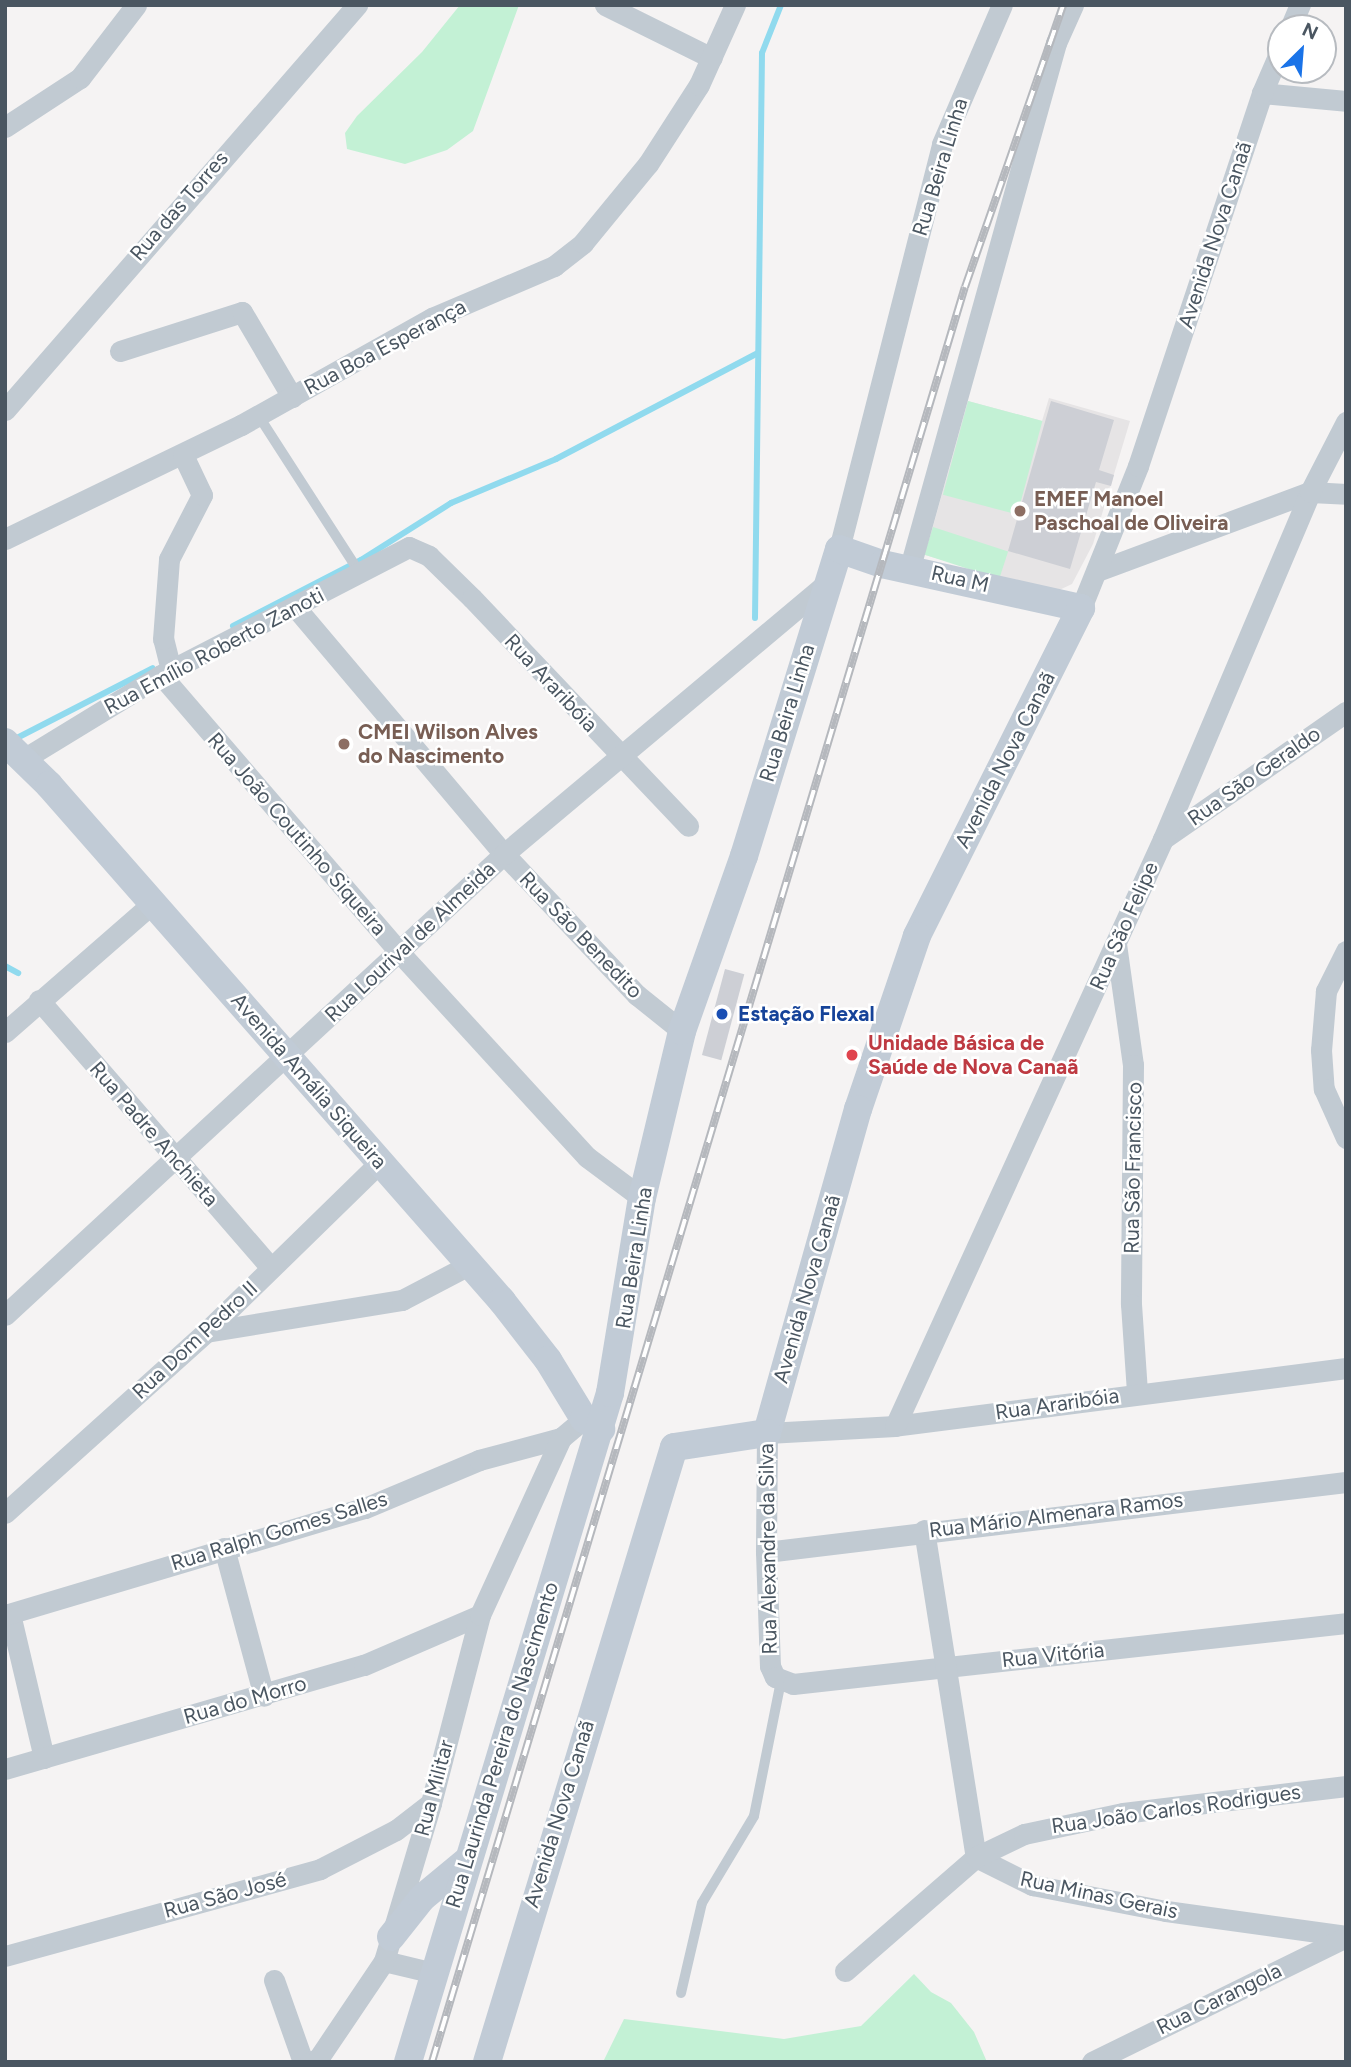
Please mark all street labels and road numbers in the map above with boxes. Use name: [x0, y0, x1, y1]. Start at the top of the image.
street label: Rua Beira Linha: [907, 95, 973, 239]
street label: Avenida Nova Canaã: [1173, 139, 1257, 331]
street label: Rua das Torres: [125, 146, 233, 266]
street label: Rua Boa Esperança: [300, 294, 470, 400]
street label: Rua M: [929, 560, 991, 598]
street label: Rua Emílio Roberto Zanoti: [100, 582, 328, 720]
street label: Rua Araribóia: [499, 629, 603, 737]
street label: Rua Beira Linha: [754, 641, 820, 785]
street label: Avenida Nova Canaã: [950, 668, 1060, 852]
street label: Rua São Geraldo: [1183, 721, 1325, 831]
street label: Rua João Coutinho Siqueira: [202, 728, 392, 940]
street label: Rua Lourival de Almeida: [320, 856, 500, 1028]
street label: Rua São Felipe: [1084, 858, 1164, 994]
street label: Rua São Benedito: [514, 866, 648, 1004]
street label: Avenida Amália Siqueira: [226, 988, 392, 1174]
street label: Rua Padre Anchieta: [84, 1057, 224, 1211]
street label: Rua São Francisco: [1119, 1082, 1147, 1254]
street label: Rua Beira Linha: [610, 1185, 658, 1331]
street label: Avenida Nova Canaã: [768, 1192, 846, 1386]
street label: Rua Dom Pedro II: [127, 1276, 263, 1404]
street label: Rua Araribóia: [993, 1383, 1121, 1425]
street label: Rua Alexandre da Silva: [754, 1443, 782, 1655]
street label: Rua Ralph Gomes Salles: [168, 1486, 390, 1576]
street label: Rua Mário Almenara Ramos: [927, 1487, 1185, 1543]
street label: Rua Laurinda Pereira do Nascimento: [440, 1579, 564, 1911]
street label: Rua Vitória: [1000, 1637, 1106, 1673]
street label: Rua do Morro: [181, 1670, 309, 1730]
street label: Avenida Nova Canaã: [519, 1717, 599, 1911]
street label: Rua Militar: [409, 1737, 459, 1839]
street label: Rua João Carlos Rodrigues: [1050, 1779, 1302, 1839]
street label: Rua Minas Gerais: [1018, 1866, 1180, 1924]
street label: Rua São José: [161, 1867, 289, 1923]
street label: Rua Carangola: [1152, 1958, 1286, 2040]

